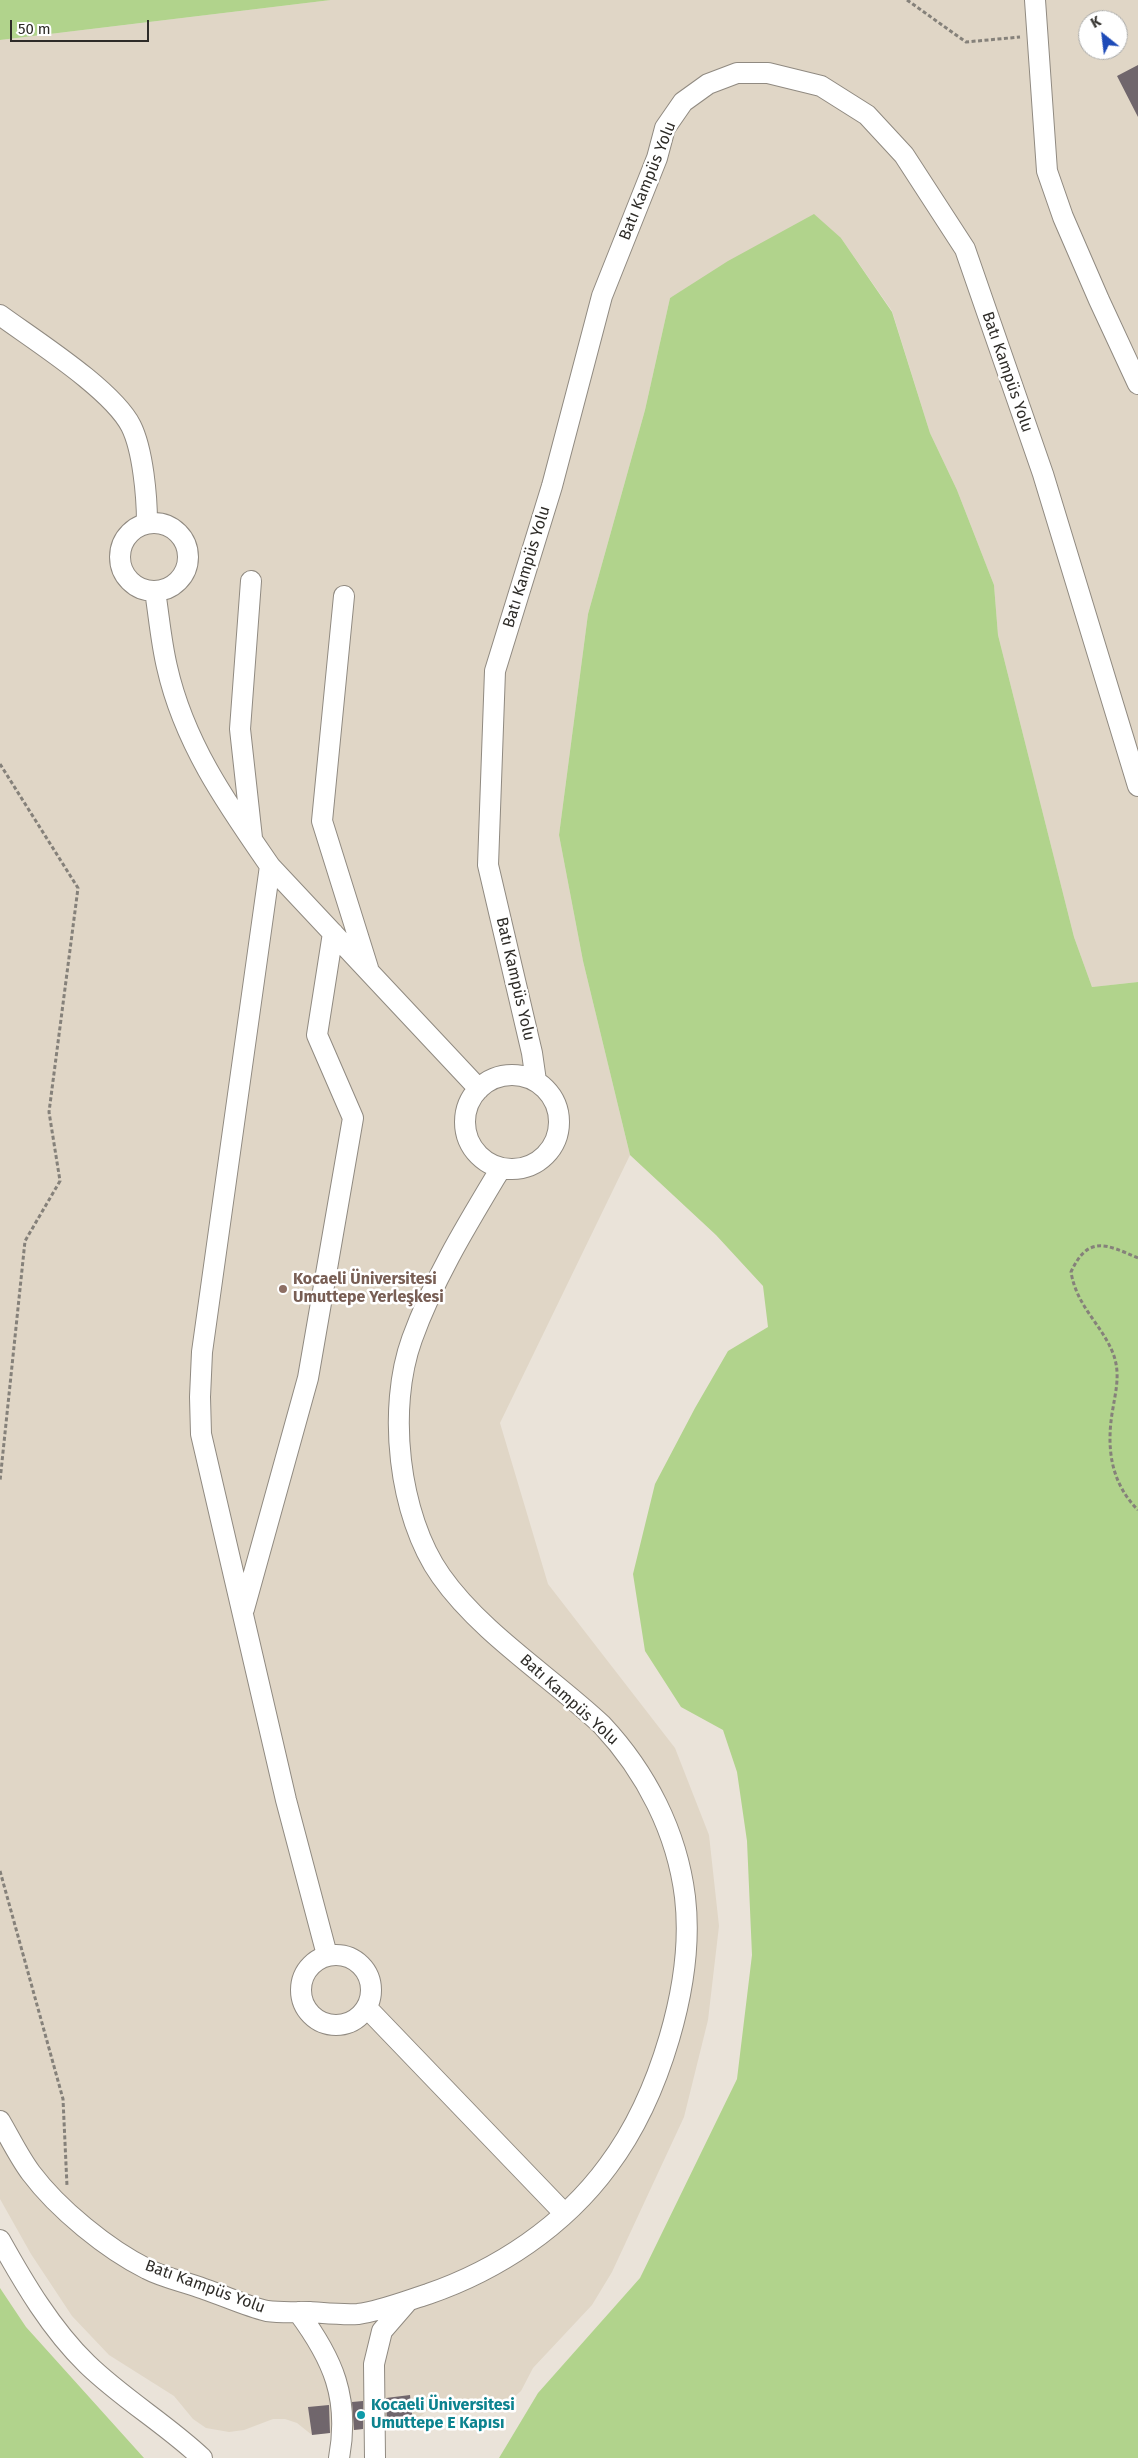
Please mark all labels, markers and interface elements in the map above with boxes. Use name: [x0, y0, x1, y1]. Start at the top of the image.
scale bar: [12, 10, 151, 42]
north arrow: [1078, 10, 1128, 60]
text: K: [1088, 13, 1104, 32]
text: 50 m: [18, 20, 51, 38]
street label: Batı Kampüs Yolu: [615, 119, 681, 243]
street label: Batı Kampüs Yolu: [977, 309, 1037, 435]
street label: Batı Kampüs Yolu: [499, 504, 555, 630]
street label: Batı Kampüs Yolu: [491, 915, 539, 1043]
place label: Kocaeli Üniversitesi Umuttepe Yerleşkesi: [293, 1270, 444, 1308]
marker: Kocaeli Üniversitesi Umuttepe Yerleşkesi: [277, 1283, 289, 1295]
street label: Batı Kampüs Yolu: [516, 1651, 622, 1749]
street label: Batı Kampüs Yolu: [142, 2256, 268, 2318]
place label: Kocaeli Üniversitesi Umuttepe E Kapısı: [371, 2396, 515, 2434]
marker: Kocaeli Üniversitesi Umuttepe E Kapısı: [355, 2409, 367, 2421]

